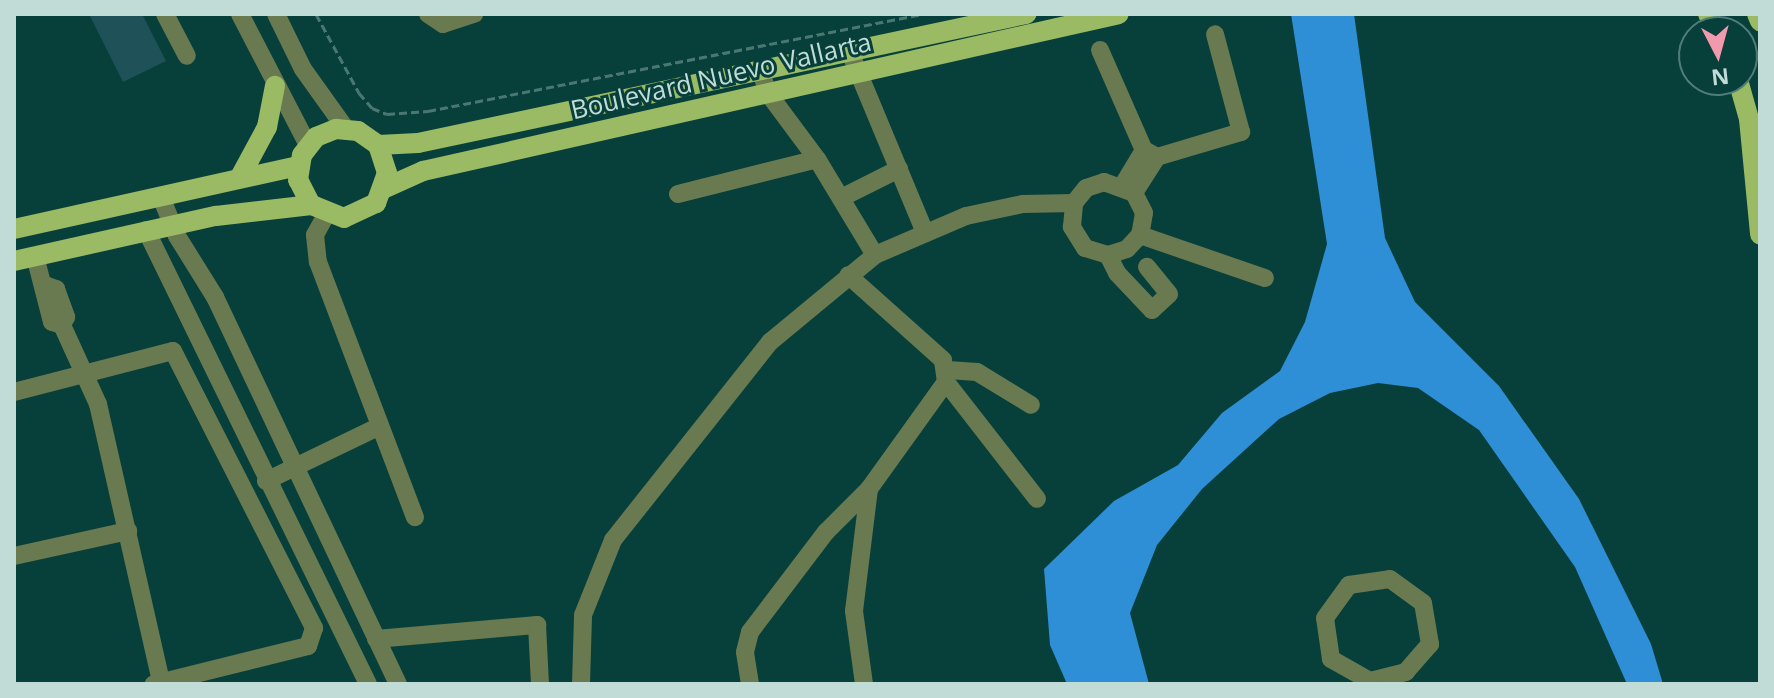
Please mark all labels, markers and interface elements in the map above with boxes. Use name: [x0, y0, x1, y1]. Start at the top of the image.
north arrow: [1678, 16, 1758, 96]
street label: Boulevard Nuevo Vallarta: [568, 26, 874, 126]
text: N: [1710, 62, 1731, 94]

